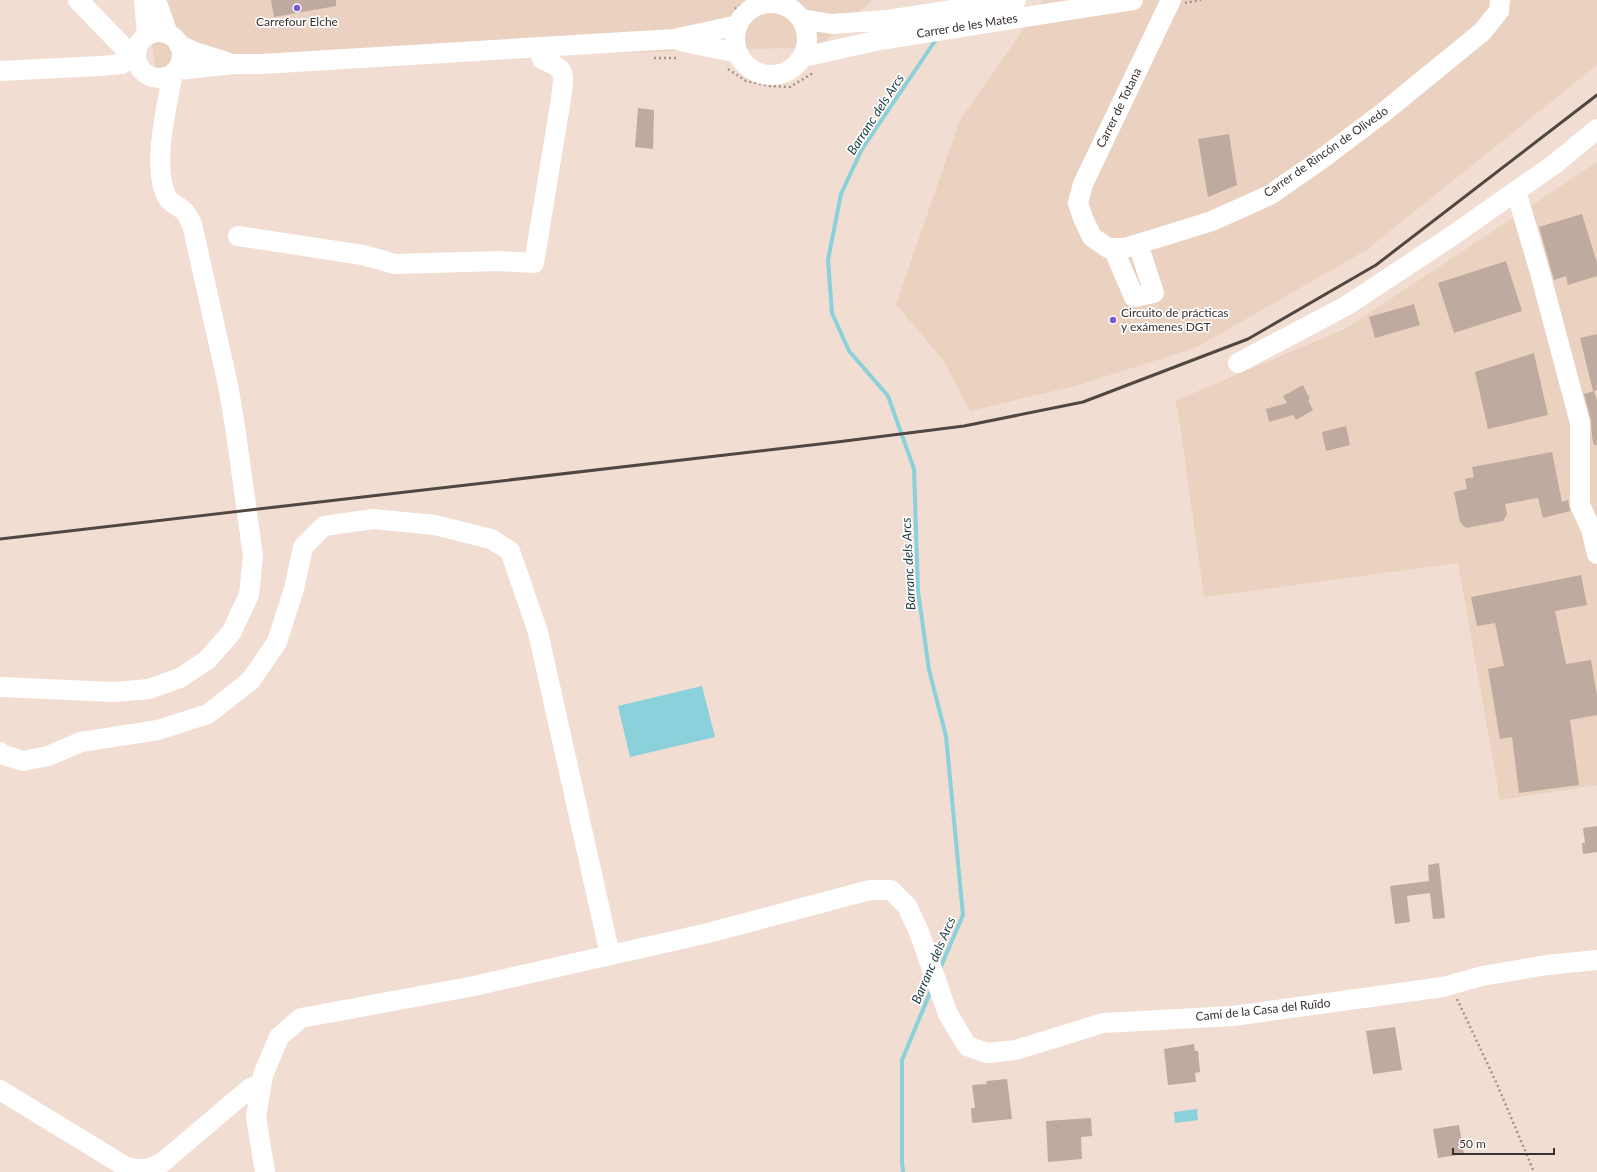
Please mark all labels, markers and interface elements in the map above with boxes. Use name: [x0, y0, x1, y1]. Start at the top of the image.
marker: Carrefour Elche: [292, 3, 302, 13]
street label: Carrer de les Mates: [915, 10, 1019, 41]
place label: Carrefour Elche: [256, 14, 338, 29]
street label: Carrer de Totana: [1093, 65, 1144, 150]
water label: Barranc dels Arcs: [843, 71, 907, 157]
street label: Carrer de Rincón de Olivedo: [1261, 103, 1391, 200]
place label: Circuito de prácticas y exámenes DGT: [1121, 305, 1229, 334]
marker: Circuito de prácticas y exámenes DGT: [1108, 315, 1118, 325]
water label: Barranc dels Arcs: [898, 517, 918, 611]
water label: Barranc dels Arcs: [908, 914, 958, 1006]
street label: Camí de la Casa del Ruïdo: [1195, 995, 1331, 1024]
scale bar: [1453, 1130, 1554, 1156]
text: 50 m: [1459, 1136, 1486, 1151]

